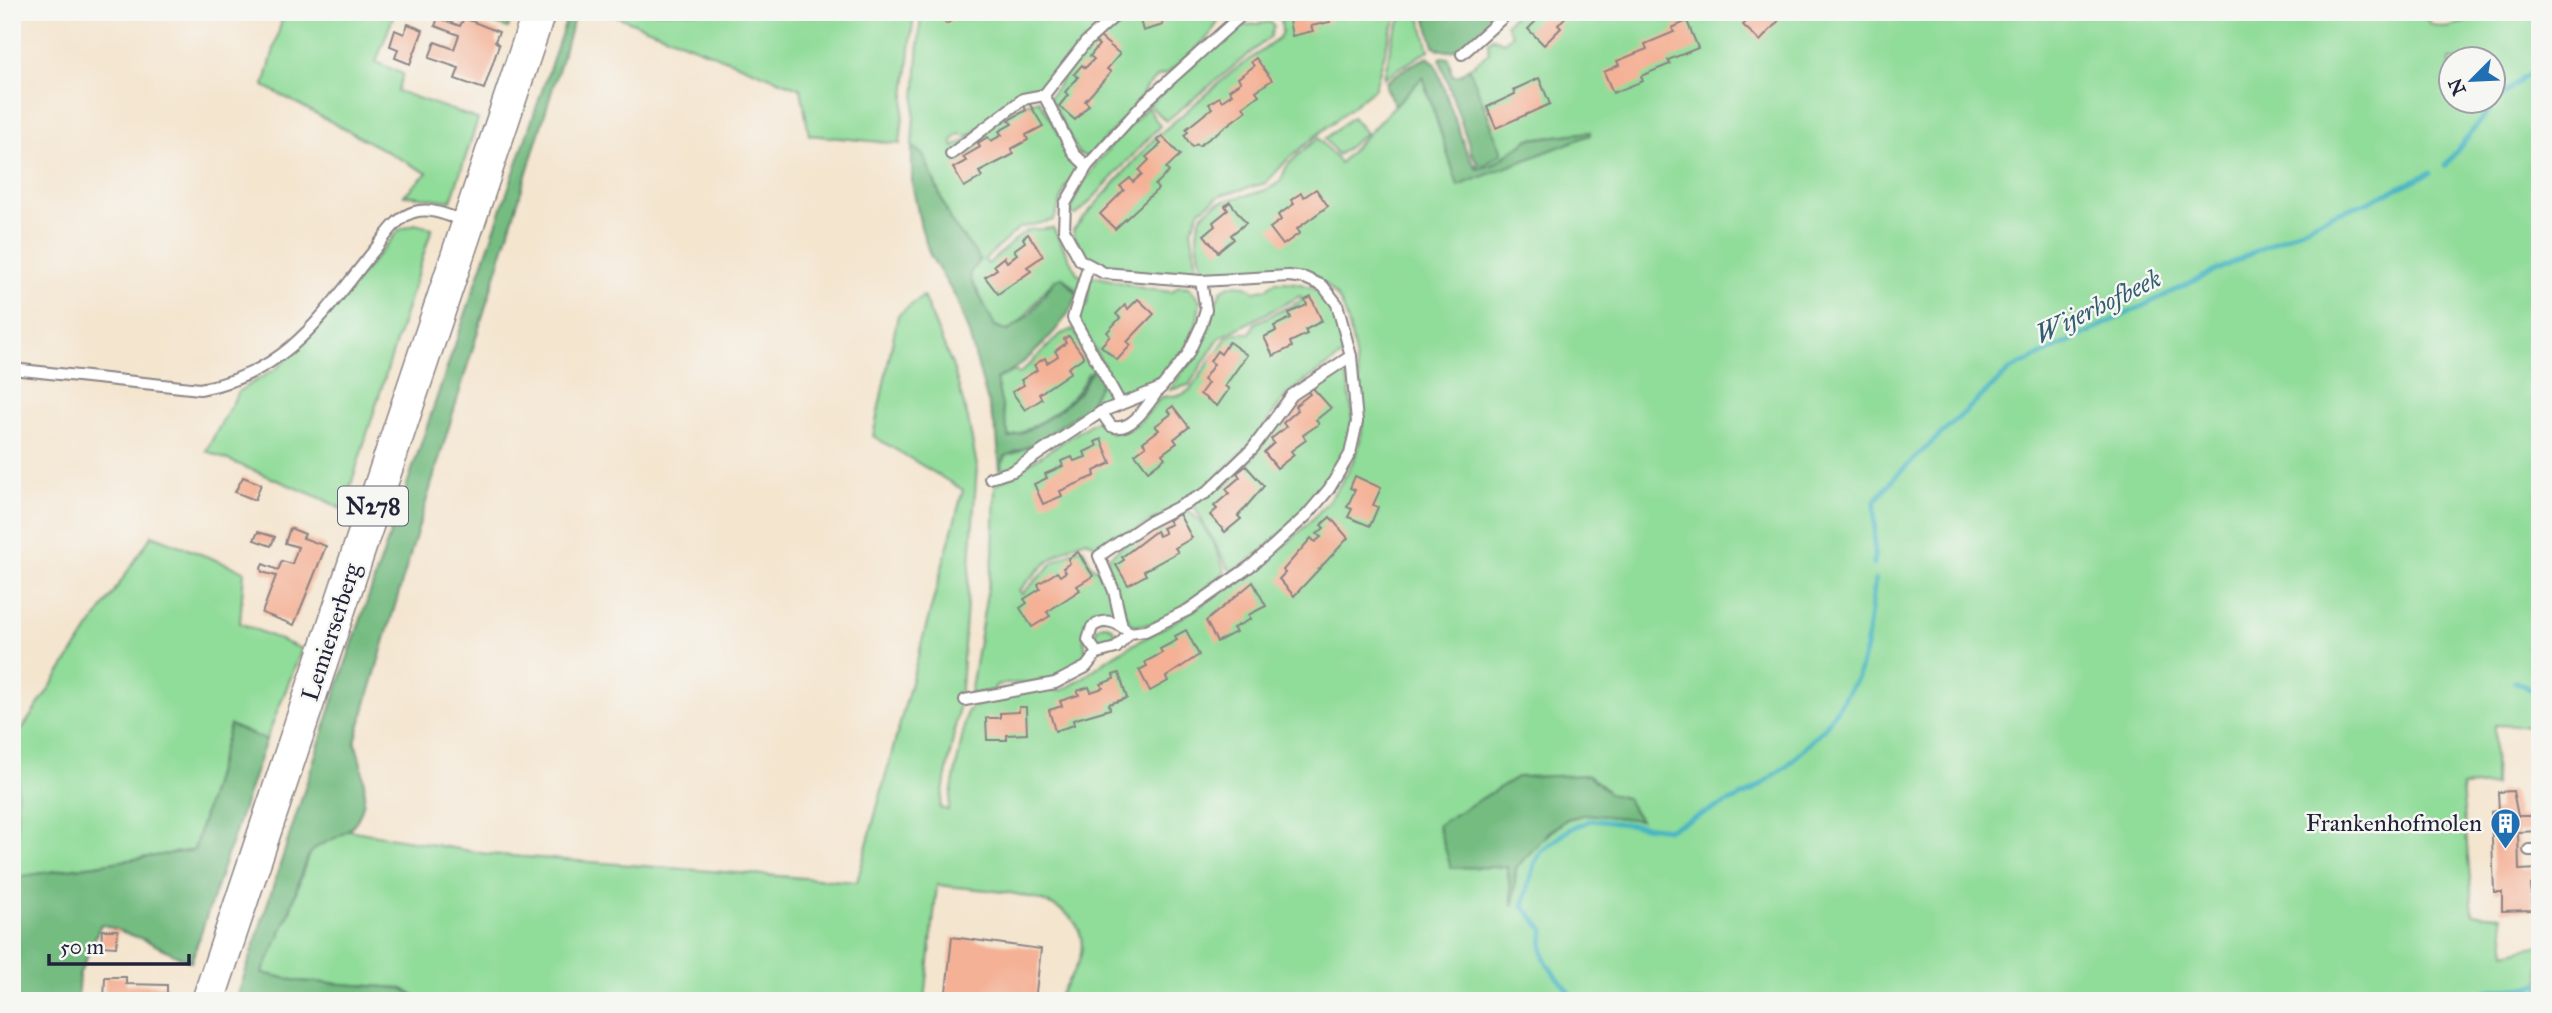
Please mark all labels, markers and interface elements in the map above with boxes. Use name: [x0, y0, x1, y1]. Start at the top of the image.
north arrow: [2436, 46, 2506, 116]
text: N: [2443, 75, 2471, 99]
water label: Wijerhofbeek: [2030, 262, 2167, 350]
road number: N278: [338, 486, 408, 526]
street label: Lemierserberg: [295, 559, 368, 705]
building icon: Frankenhofmolen: [2488, 806, 2522, 850]
place label: Frankenhofmolen: [2306, 808, 2482, 838]
scale bar: [49, 922, 189, 966]
text: 50 m: [60, 934, 105, 960]

